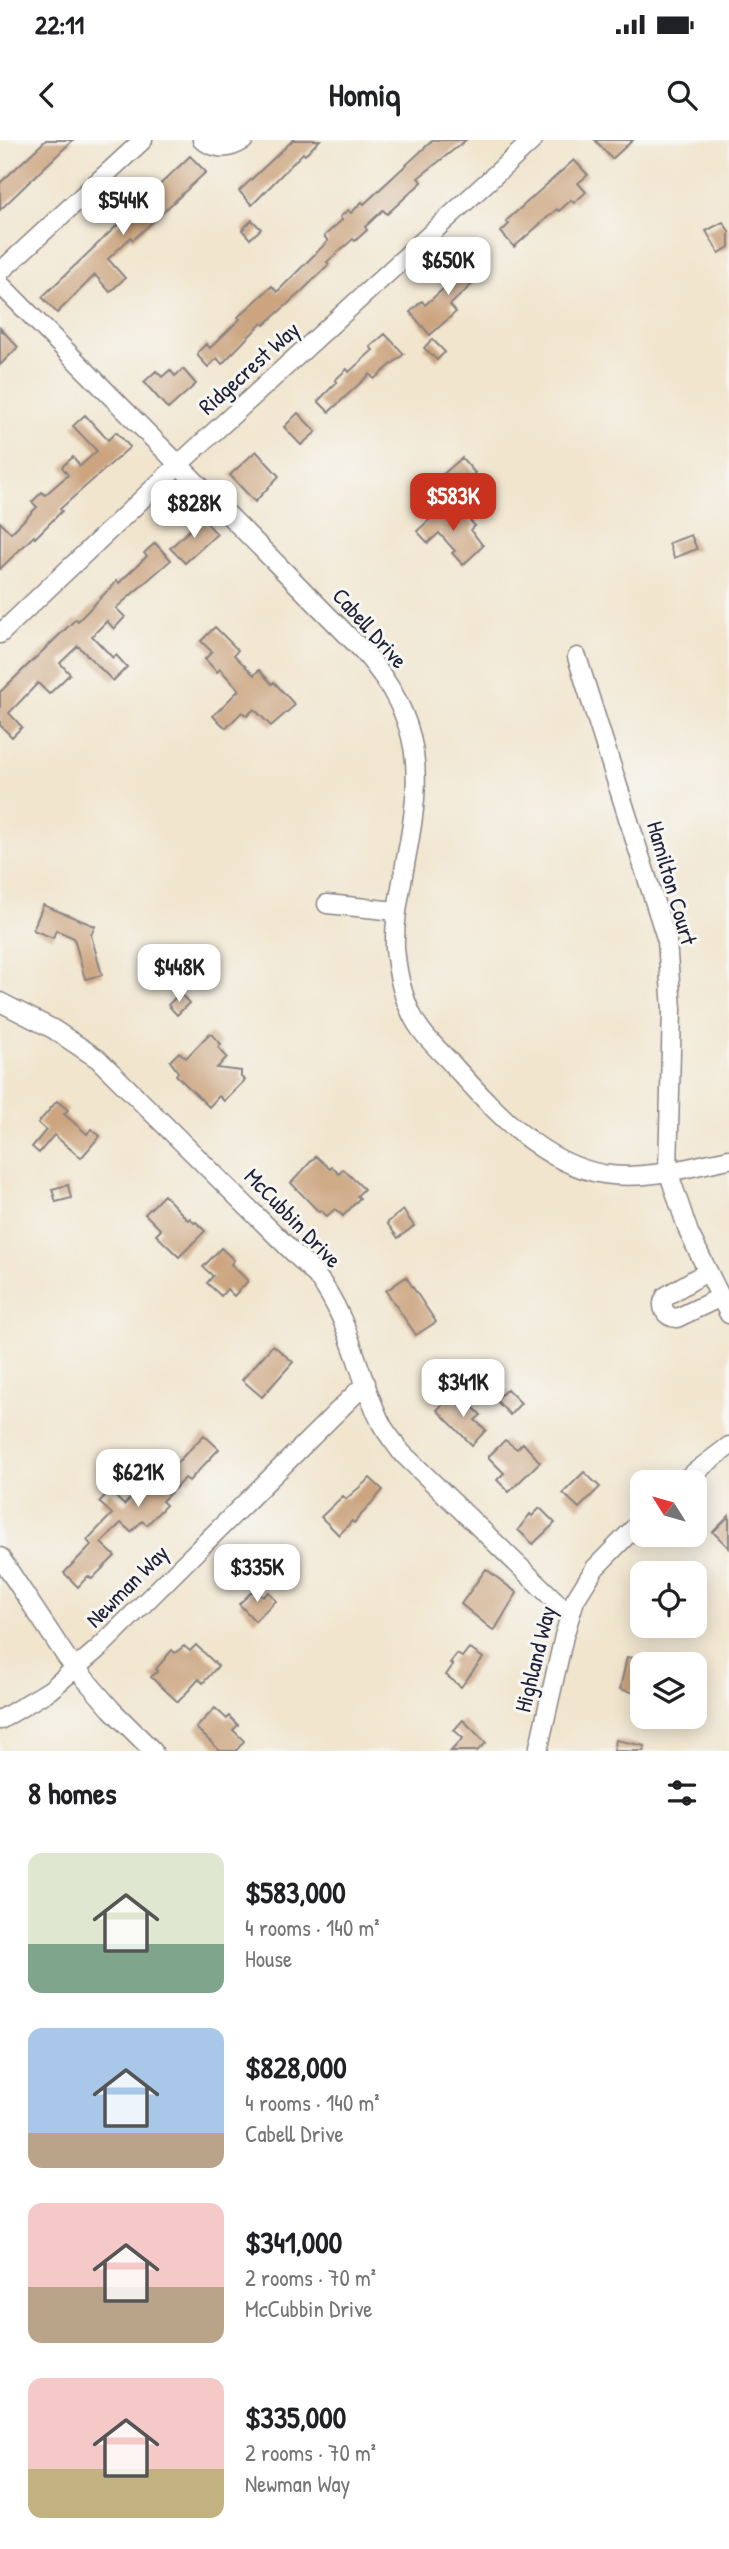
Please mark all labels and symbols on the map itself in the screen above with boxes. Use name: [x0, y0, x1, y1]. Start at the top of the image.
pin: $544K: [74, 178, 172, 237]
pin: $650K: [399, 237, 497, 297]
street label: Ridgecrest Way: [192, 314, 306, 421]
pin: $583K: [404, 474, 502, 533]
pin: $828K: [145, 480, 243, 540]
street label: Cabell Drive: [326, 581, 415, 675]
street label: Hamilton Court: [640, 817, 705, 949]
pin: $448K: [130, 944, 228, 1004]
street label: McCubbin Drive: [238, 1161, 349, 1274]
pin: $341K: [414, 1360, 512, 1419]
pin: $621K: [89, 1450, 187, 1509]
north arrow: [630, 1470, 707, 1547]
street label: Newman Way: [78, 1537, 175, 1634]
pin: $335K: [208, 1544, 306, 1604]
street label: Highland Way: [506, 1602, 563, 1715]

